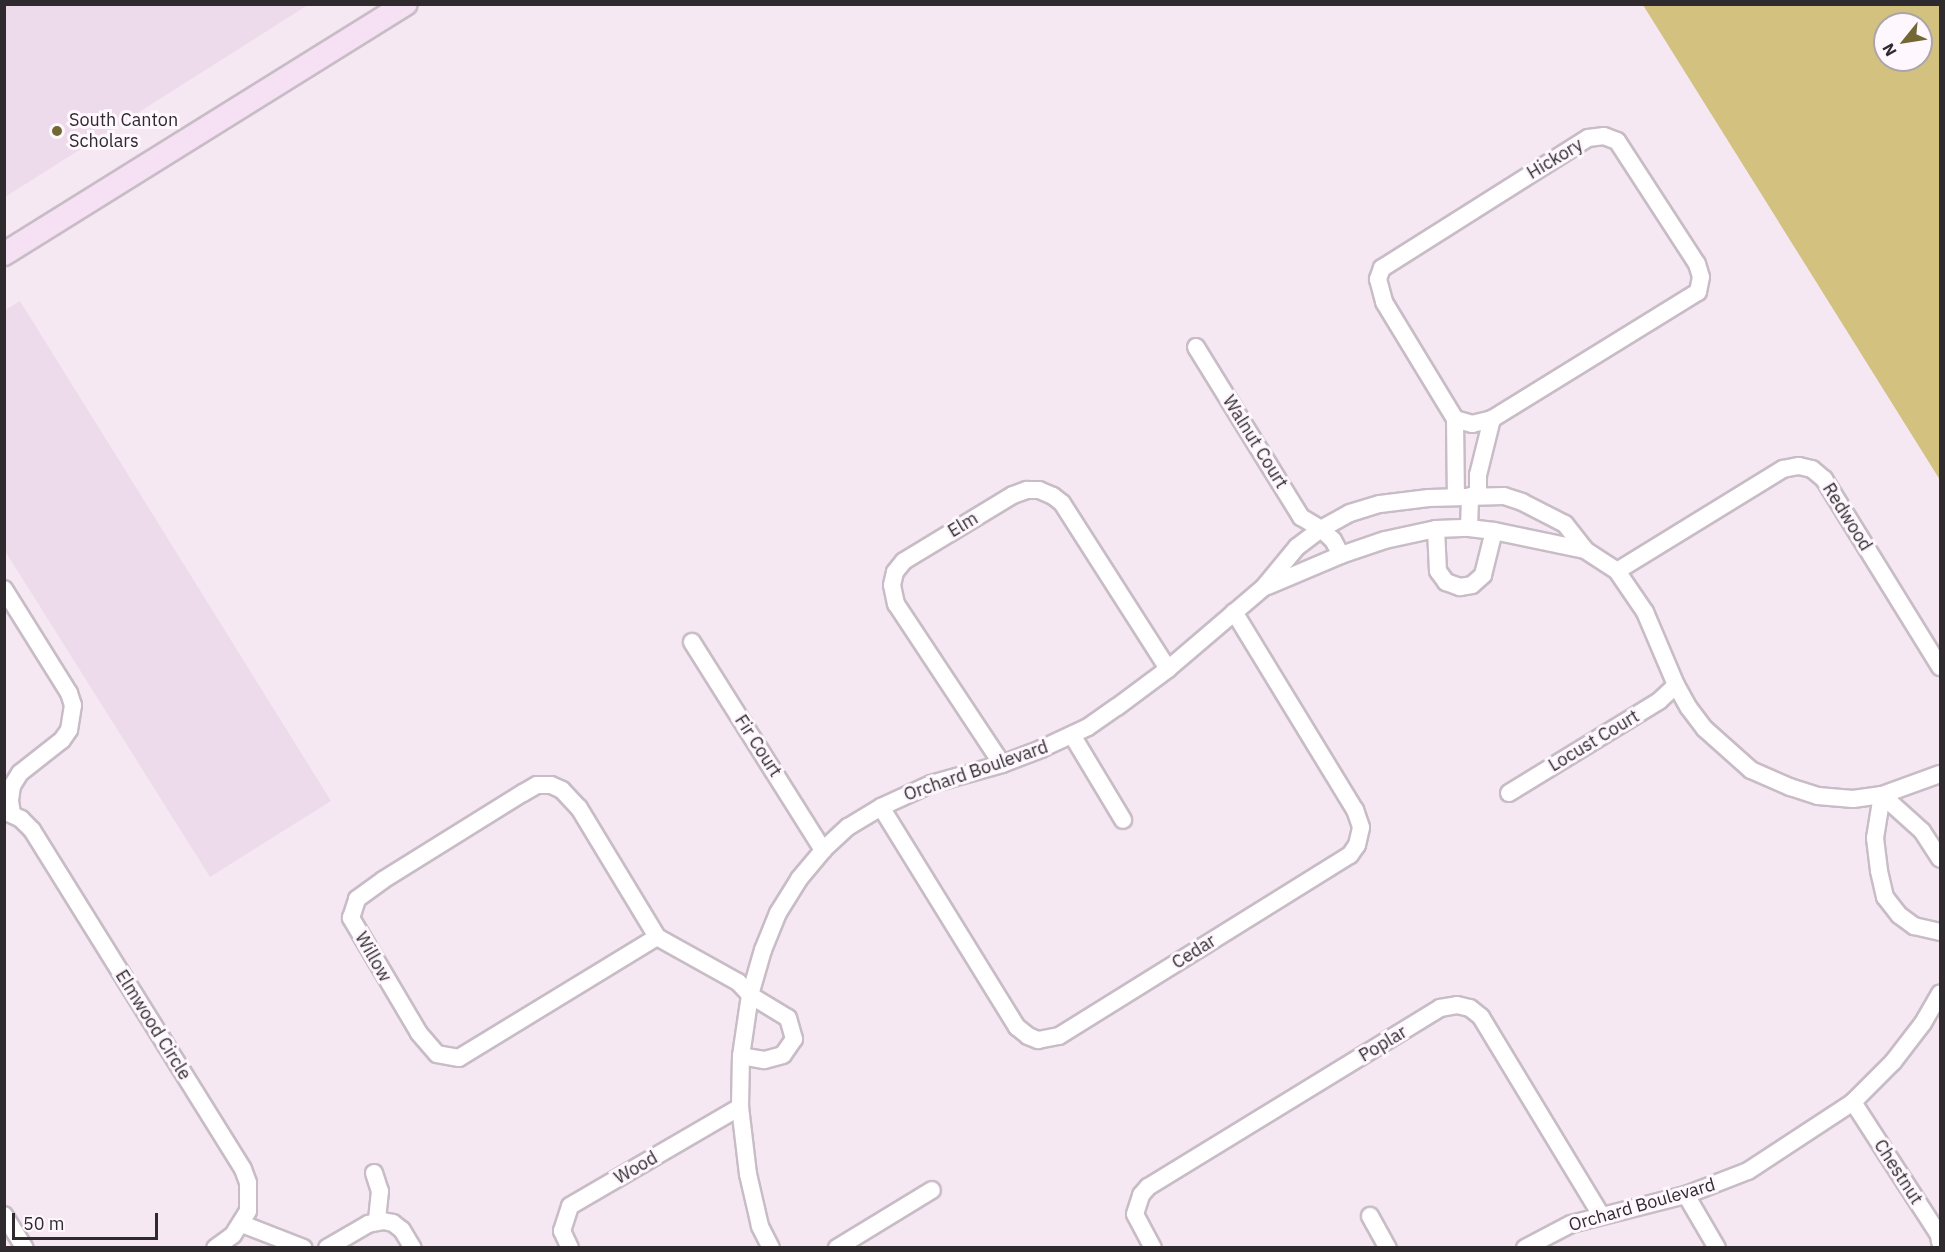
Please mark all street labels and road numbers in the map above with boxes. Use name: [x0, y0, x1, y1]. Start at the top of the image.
street label: Hickory: [1523, 134, 1587, 184]
street label: Walnut Court: [1218, 391, 1292, 493]
street label: Redwood: [1818, 479, 1876, 555]
street label: Elm: [944, 508, 982, 542]
street label: Locust Court: [1545, 706, 1643, 776]
street label: Fir Court: [730, 711, 786, 781]
street label: Orchard Boulevard: [901, 736, 1051, 806]
street label: Willow: [350, 928, 396, 986]
street label: Cedar: [1168, 930, 1220, 974]
street label: Elmwood Circle: [111, 966, 195, 1084]
street label: Poplar: [1355, 1021, 1411, 1067]
street label: Chestnut: [1869, 1136, 1927, 1208]
street label: Wood: [611, 1147, 661, 1189]
street label: Orchard Boulevard: [1566, 1174, 1718, 1236]

